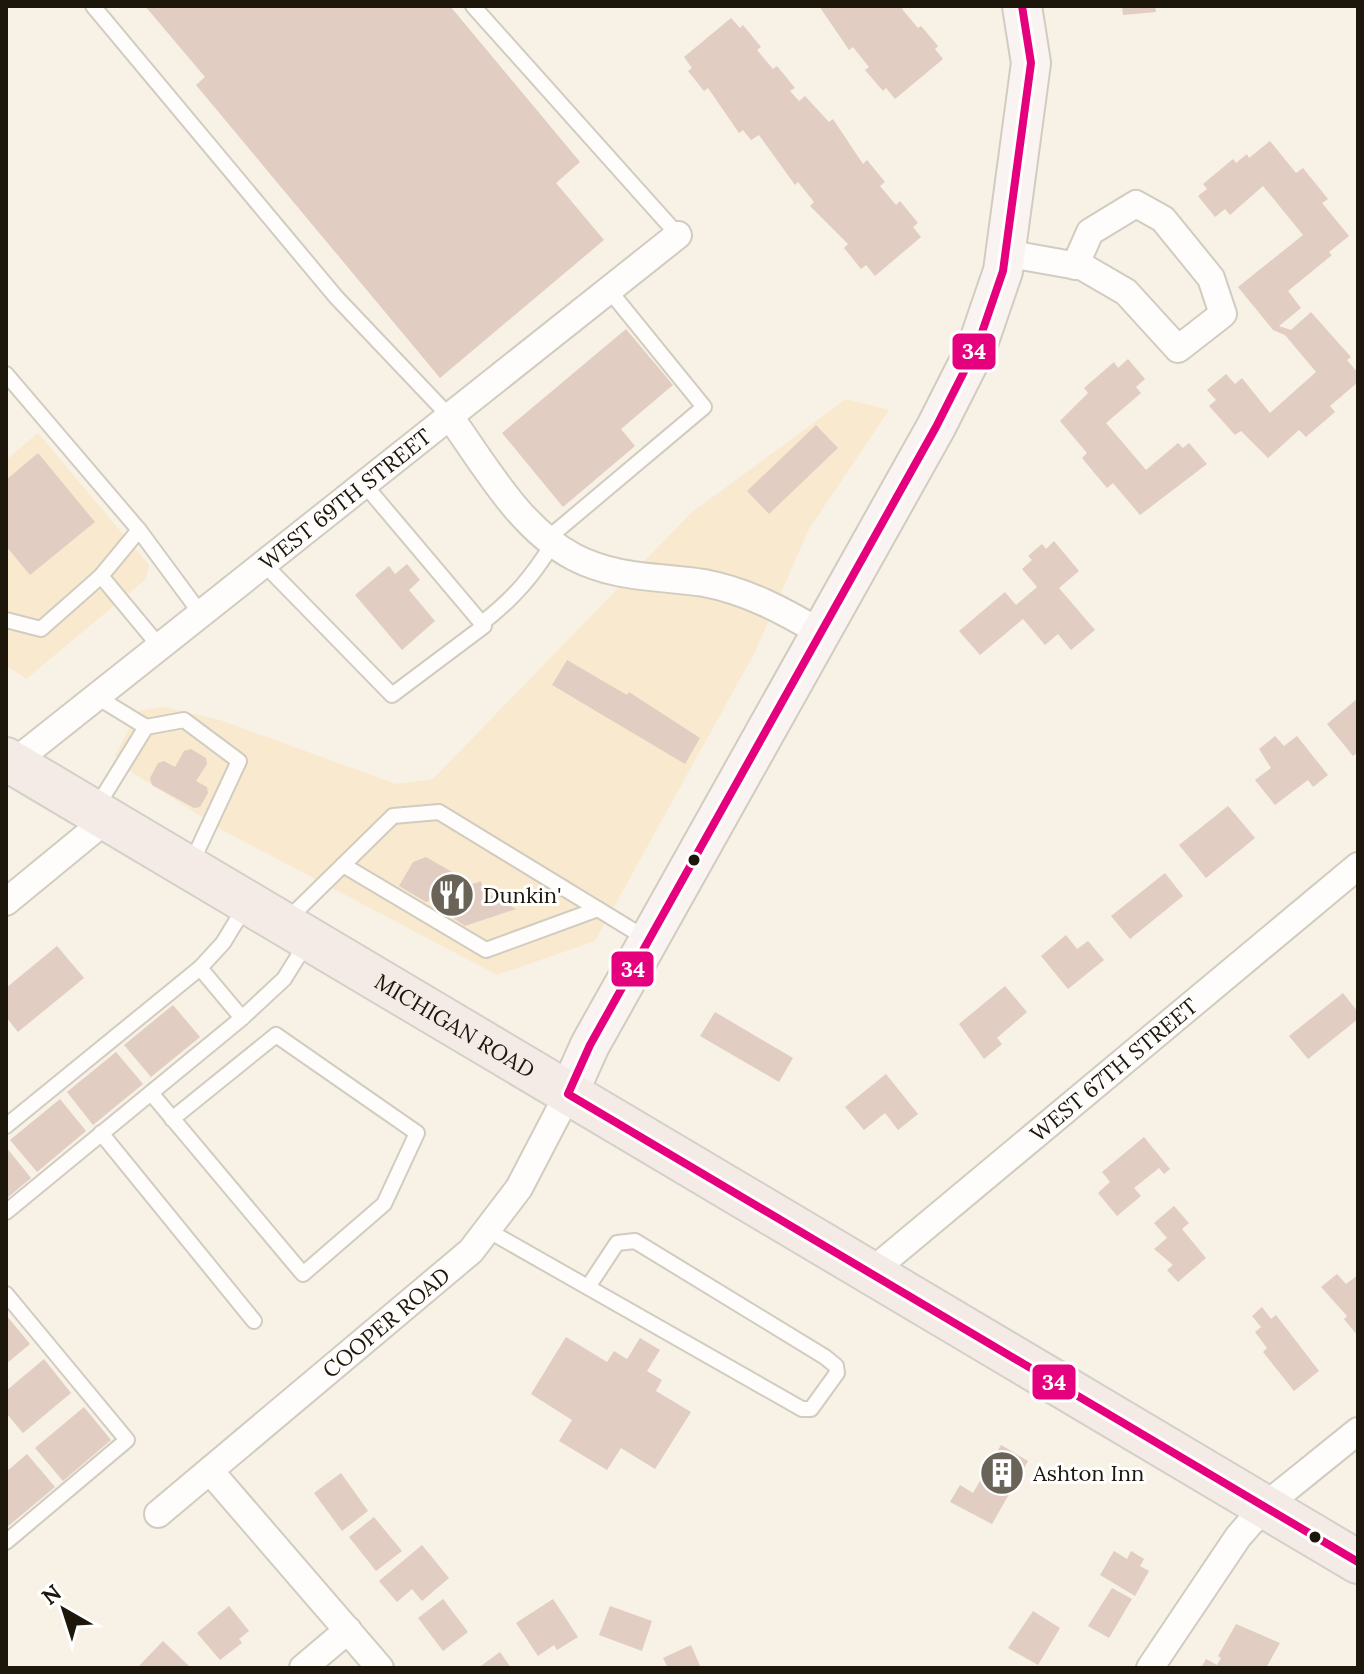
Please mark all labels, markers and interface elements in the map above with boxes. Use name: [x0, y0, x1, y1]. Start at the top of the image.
line badge: 34: [951, 332, 997, 371]
text: 34: [962, 337, 986, 365]
street label: WEST 69TH STREET: [253, 422, 437, 576]
unlabelled marker: [686, 852, 702, 868]
restaurant icon: Dunkin': [428, 871, 476, 919]
place label: Dunkin': [483, 881, 562, 909]
line badge: 34: [610, 950, 655, 988]
text: 34: [621, 955, 645, 983]
street label: MICHIGAN ROAD: [370, 967, 540, 1084]
street label: WEST 67TH STREET: [1024, 992, 1203, 1148]
street label: COOPER ROAD: [317, 1261, 456, 1384]
line badge: 34: [1031, 1363, 1077, 1401]
text: 34: [1042, 1368, 1066, 1396]
building icon: Ashton Inn: [978, 1449, 1026, 1497]
place label: Ashton Inn: [1032, 1459, 1144, 1487]
unlabelled marker: [1307, 1529, 1323, 1545]
north arrow: [24, 1570, 104, 1650]
text: N: [36, 1578, 67, 1611]

